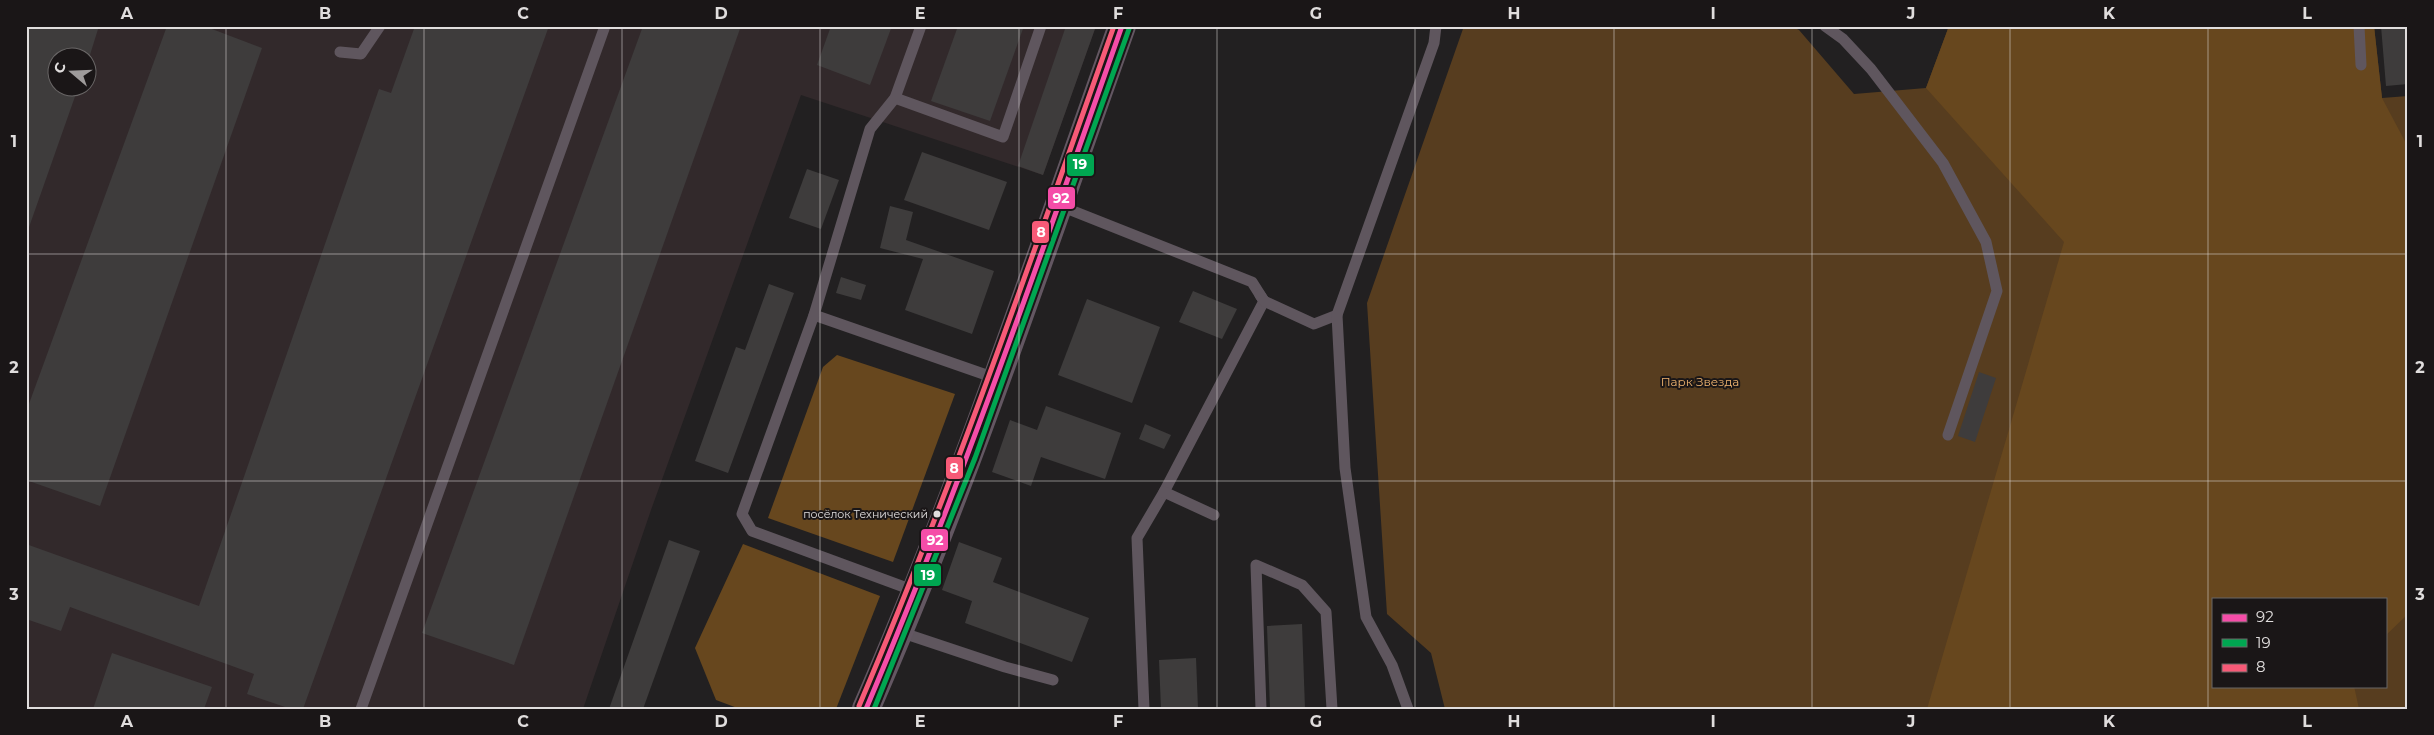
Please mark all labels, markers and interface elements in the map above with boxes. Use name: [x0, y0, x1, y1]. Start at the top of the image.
text: A: [120, 4, 134, 23]
text: B: [319, 4, 331, 23]
text: C: [517, 4, 529, 23]
text: D: [714, 4, 728, 23]
text: E: [915, 4, 925, 23]
text: F: [1113, 4, 1123, 23]
text: G: [1310, 4, 1322, 23]
text: H: [1508, 4, 1520, 23]
text: I: [1710, 4, 1716, 23]
text: J: [1906, 4, 1915, 23]
text: K: [2103, 4, 2116, 23]
text: L: [2302, 4, 2312, 23]
north arrow: [48, 48, 98, 98]
text: С: [50, 60, 70, 76]
text: 1: [11, 132, 17, 151]
text: 1: [2417, 132, 2423, 151]
line badge: 19: [1066, 153, 1095, 177]
text: 19: [1073, 155, 1087, 173]
line badge: 92: [1047, 186, 1076, 210]
text: 92: [1052, 189, 1070, 207]
line badge: 8: [1031, 220, 1050, 244]
text: 8: [1036, 223, 1046, 241]
text: 2: [9, 358, 19, 377]
text: 2: [2415, 358, 2425, 377]
park label: Парк Звезда: [1661, 374, 1739, 389]
line badge: 8: [945, 456, 964, 480]
text: 8: [949, 459, 959, 477]
place label: посёлок Технический: [803, 507, 928, 521]
marker: посёлок Технический: [932, 509, 942, 519]
line badge: 92: [920, 528, 949, 552]
text: 92: [926, 531, 944, 549]
line badge: 19: [913, 563, 942, 587]
text: 19: [921, 566, 935, 584]
text: 3: [8, 585, 19, 604]
text: 3: [2414, 585, 2425, 604]
legend: [2212, 598, 2386, 688]
text: 92: [2256, 607, 2274, 626]
text: 19: [2256, 633, 2271, 652]
text: 8: [2256, 657, 2266, 676]
text: A: [120, 712, 134, 731]
text: B: [319, 712, 331, 731]
text: C: [517, 712, 529, 731]
text: D: [714, 712, 728, 731]
text: E: [915, 712, 925, 731]
text: F: [1113, 712, 1123, 731]
text: G: [1310, 712, 1322, 731]
text: H: [1508, 712, 1520, 731]
text: I: [1710, 712, 1716, 731]
text: J: [1906, 712, 1915, 731]
text: K: [2103, 712, 2116, 731]
text: L: [2302, 712, 2312, 731]

